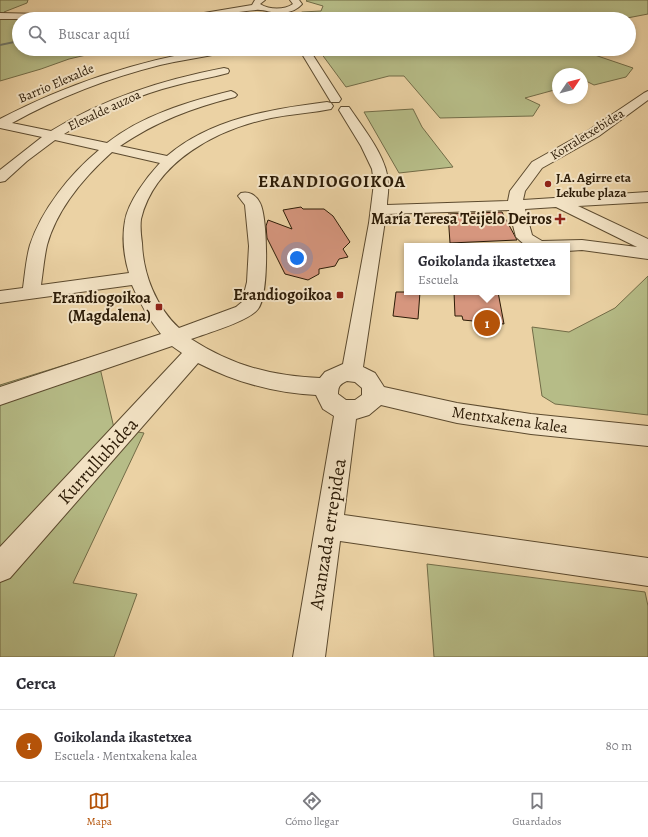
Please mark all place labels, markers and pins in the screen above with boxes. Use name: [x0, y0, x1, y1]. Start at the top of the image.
place label: J.A. Agirre eta Lekube plaza: [556, 169, 632, 201]
marker: J.A. Agirre eta Lekube plaza: [543, 179, 553, 189]
place label: María Teresa Teijelo Deiros: [371, 208, 552, 230]
marker: María Teresa Teijelo Deiros: [555, 214, 565, 224]
place label: Erandiogoikoa: [233, 284, 332, 306]
place label: Erandiogoikoa (Magdalena): [52, 287, 151, 327]
marker: Erandiogoikoa: [335, 290, 345, 300]
marker: Erandiogoikoa (Magdalena): [154, 302, 164, 312]
pin: 1: [474, 308, 500, 338]

